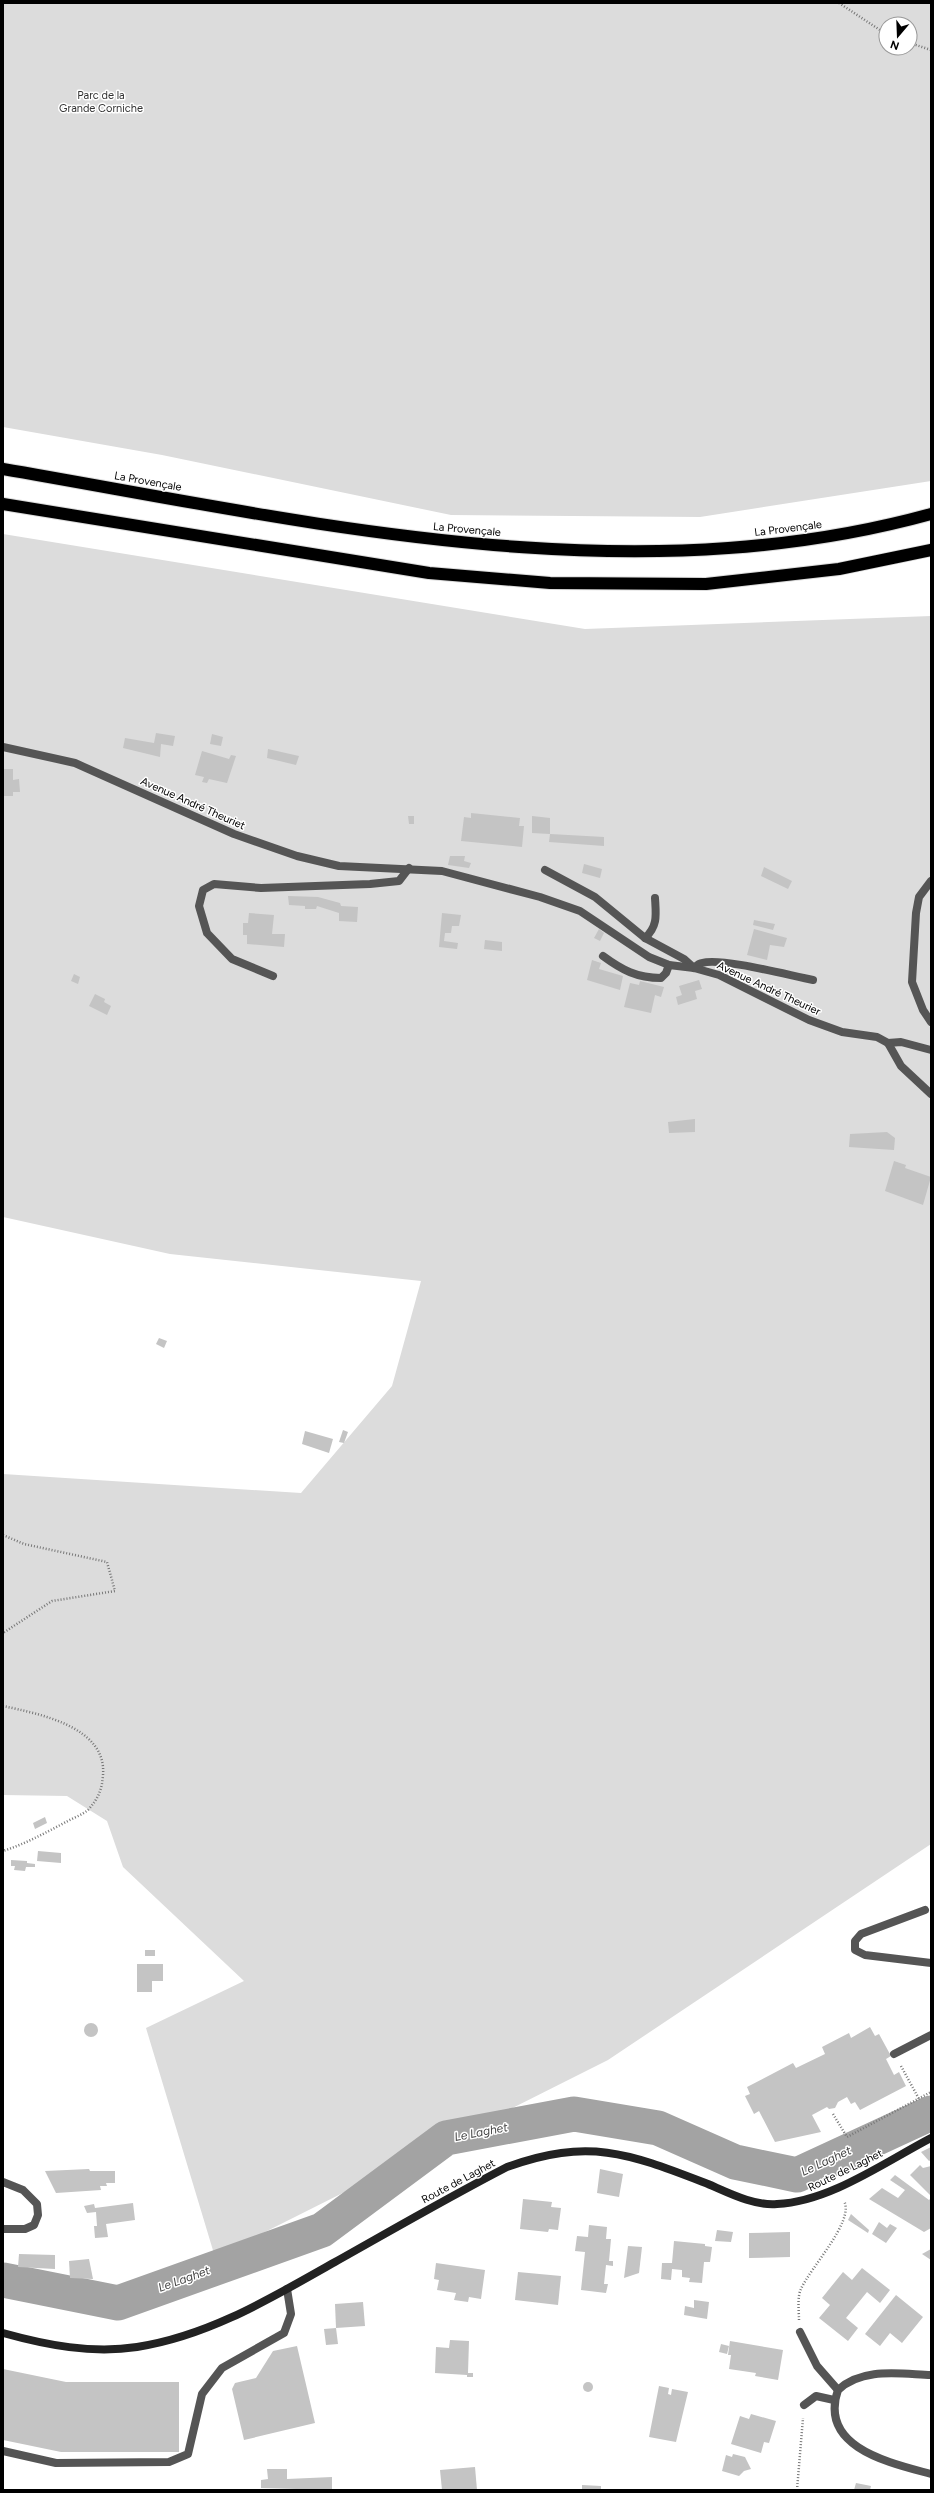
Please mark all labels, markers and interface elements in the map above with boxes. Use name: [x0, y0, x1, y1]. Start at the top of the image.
north arrow: [878, 16, 918, 56]
text: N: [889, 37, 901, 53]
park label: Parc de la Grande Corniche: [59, 89, 143, 115]
street label: La Provençale: [113, 469, 183, 494]
street label: La Provençale: [753, 518, 823, 539]
street label: La Provençale: [432, 520, 501, 539]
street label: Avenue André Theuriet: [138, 774, 247, 832]
street label: Avenue André Theurier: [715, 959, 823, 1018]
water label: Le Laghet: [453, 2120, 509, 2144]
water label: Le Laghet: [799, 2143, 854, 2179]
street label: Route de Laghet: [806, 2147, 885, 2194]
street label: Route de Laghet: [419, 2157, 497, 2206]
water label: Le Laghet: [156, 2263, 212, 2295]

